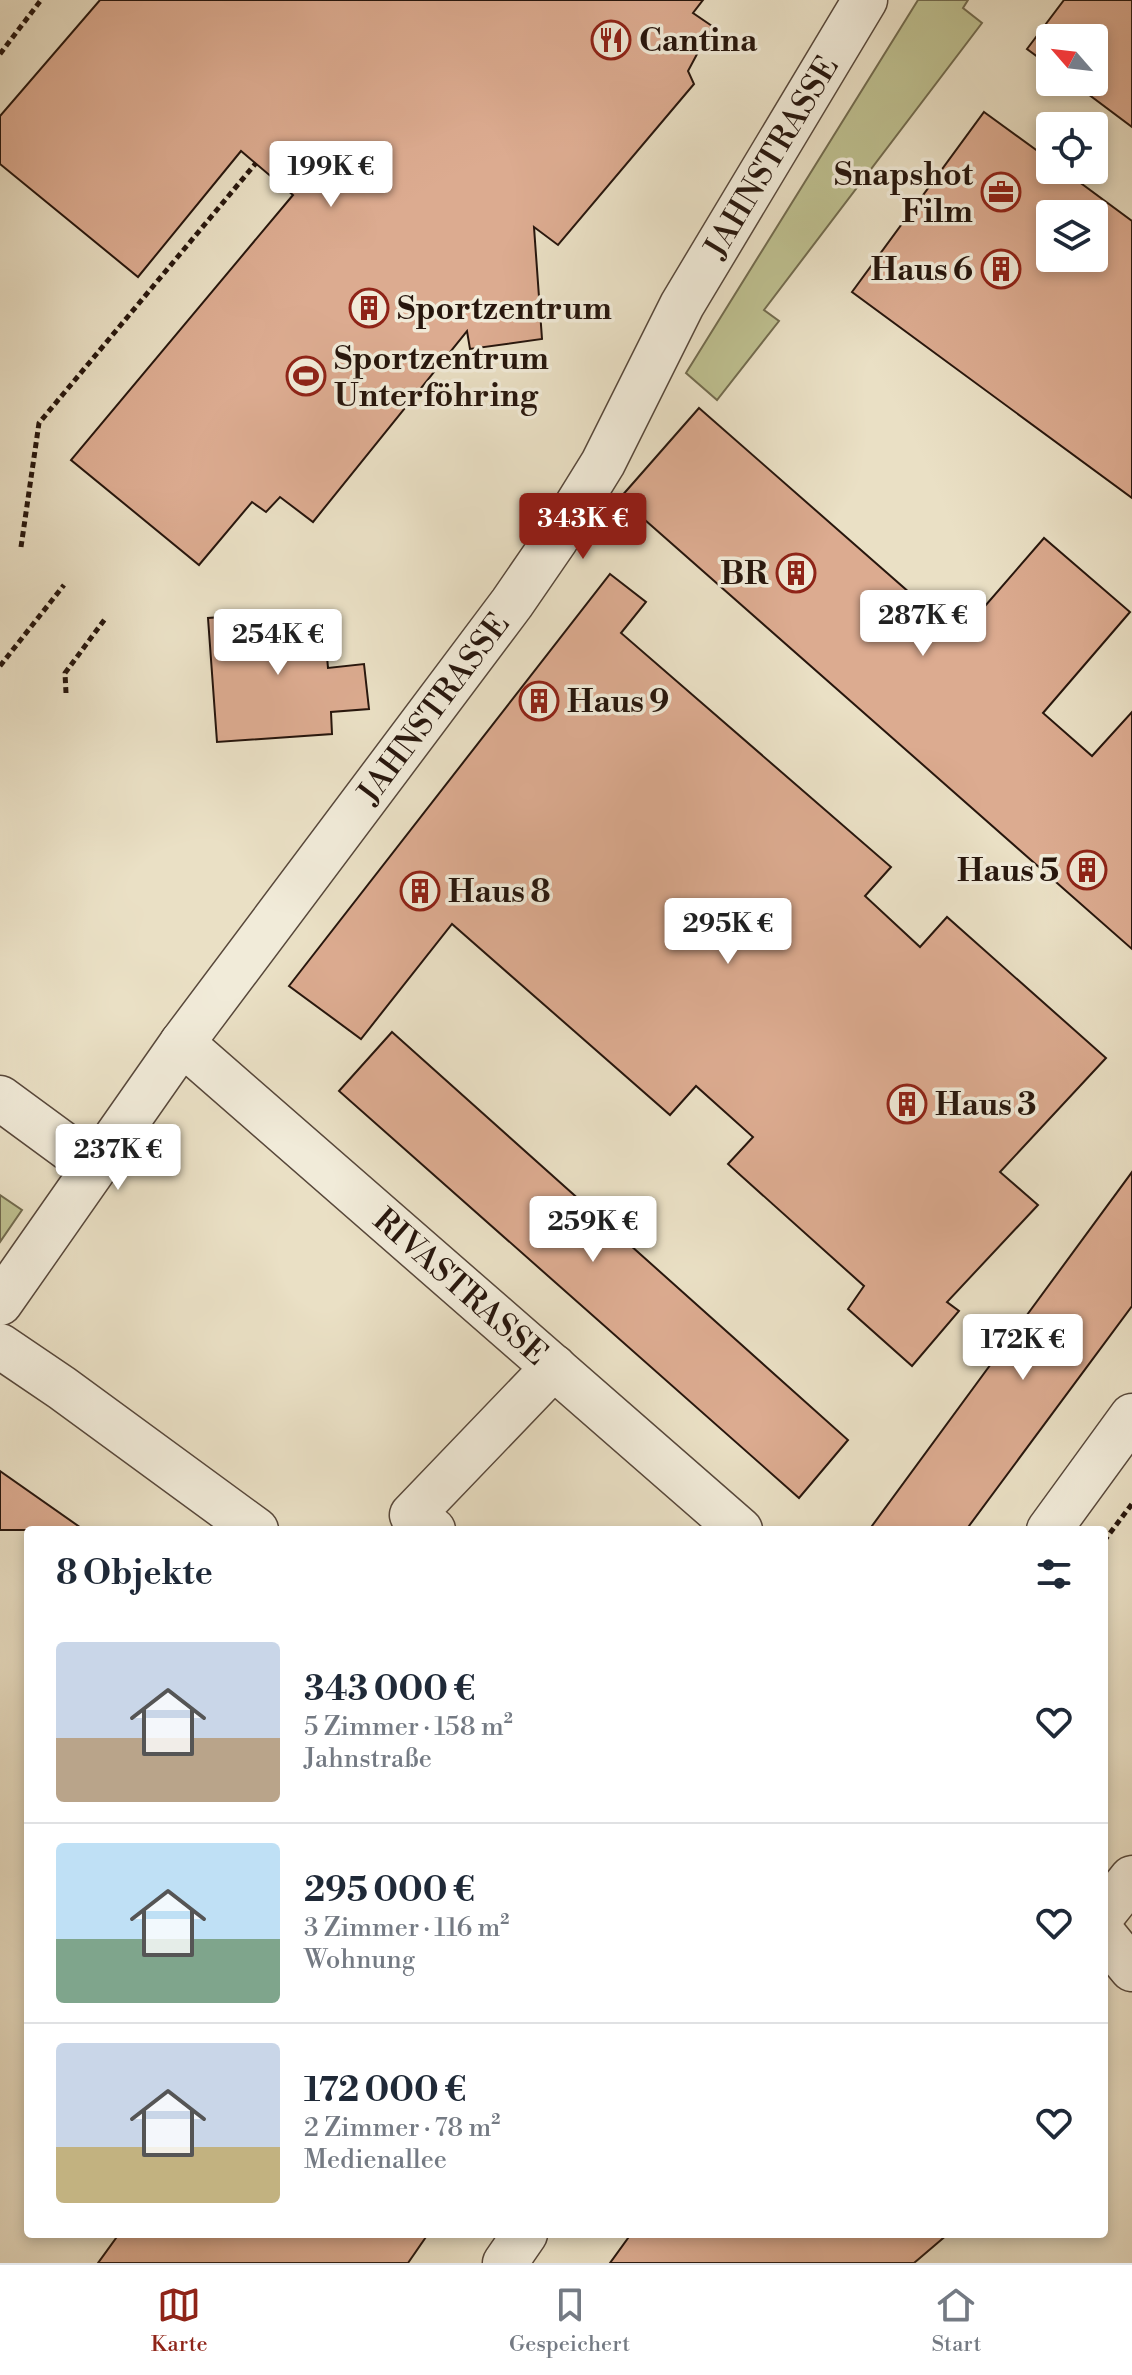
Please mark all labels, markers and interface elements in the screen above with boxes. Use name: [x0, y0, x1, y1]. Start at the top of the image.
restaurant icon: Cantina: [590, 19, 632, 61]
place label: Cantina: [639, 21, 758, 61]
north arrow: [1036, 24, 1108, 96]
map controls: [1036, 24, 1108, 272]
street label: JAHNSTRASSE: [695, 49, 848, 266]
button: locate: [1036, 112, 1108, 184]
pin: 199K €: [266, 141, 396, 209]
text: 199K €: [288, 151, 375, 183]
place label: Snapshot Film: [834, 155, 974, 232]
office icon: Snapshot Film: [980, 171, 1022, 213]
button: layers: [1036, 200, 1108, 272]
building icon: Haus 6: [980, 248, 1022, 290]
place label: Haus 6: [871, 250, 973, 290]
building icon: Sportzentrum: [348, 287, 390, 329]
place label: Sportzentrum: [397, 289, 612, 329]
place label: Sportzentrum Unterföhring: [334, 339, 549, 416]
sports icon: Sportzentrum Unterföhring: [285, 355, 327, 397]
pin: 343K €: [518, 493, 648, 561]
text: 343K €: [537, 503, 629, 535]
building icon: BR: [775, 552, 817, 594]
place label: BR: [720, 554, 769, 594]
pin: 287K €: [858, 590, 988, 658]
text: 287K €: [878, 600, 968, 632]
street label: JAHNSTRASSE: [349, 605, 518, 813]
pin: 254K €: [213, 609, 343, 677]
text: 254K €: [232, 619, 324, 651]
building icon: Haus 9: [518, 680, 560, 722]
place label: Haus 9: [567, 682, 669, 722]
building icon: Haus 5: [1066, 849, 1108, 891]
place label: Haus 5: [957, 851, 1059, 891]
building icon: Haus 8: [399, 870, 441, 912]
place label: Haus 8: [448, 872, 551, 912]
pin: 295K €: [663, 898, 793, 966]
text: 295K €: [683, 908, 773, 940]
building icon: Haus 3: [886, 1083, 928, 1125]
place label: Haus 3: [935, 1085, 1036, 1125]
pin: 237K €: [53, 1124, 183, 1192]
text: 237K €: [74, 1134, 162, 1166]
pin: 259K €: [528, 1196, 658, 1264]
street label: RIVASTRASSE: [365, 1200, 556, 1374]
text: 259K €: [548, 1206, 638, 1238]
pin: 172K €: [958, 1314, 1088, 1382]
text: 172K €: [981, 1324, 1065, 1356]
icon: filters: [1032, 1552, 1076, 1596]
text: 8 Objekte: [56, 1553, 213, 1595]
text: 343 000 €: [304, 1669, 475, 1711]
icon: home: [120, 1674, 216, 1770]
icon: heart: [1032, 1700, 1076, 1744]
text: 5 Zimmer · 158 m²: [304, 1711, 513, 1743]
text: Jahnstraße: [304, 1743, 432, 1775]
text: 295 000 €: [304, 1870, 475, 1912]
icon: home: [120, 1875, 216, 1971]
icon: heart: [1032, 1901, 1076, 1945]
text: 3 Zimmer · 116 m²: [304, 1912, 509, 1944]
text: Wohnung: [304, 1944, 415, 1976]
text: 172 000 €: [304, 2070, 466, 2112]
icon: home: [120, 2075, 216, 2171]
icon: heart: [1032, 2101, 1076, 2145]
text: 2 Zimmer · 78 m²: [304, 2112, 500, 2144]
text: Medienallee: [304, 2144, 447, 2176]
tab: Karte: [151, 2283, 208, 2358]
tab: Gespeichert: [509, 2283, 630, 2358]
tab: Start: [931, 2283, 981, 2358]

